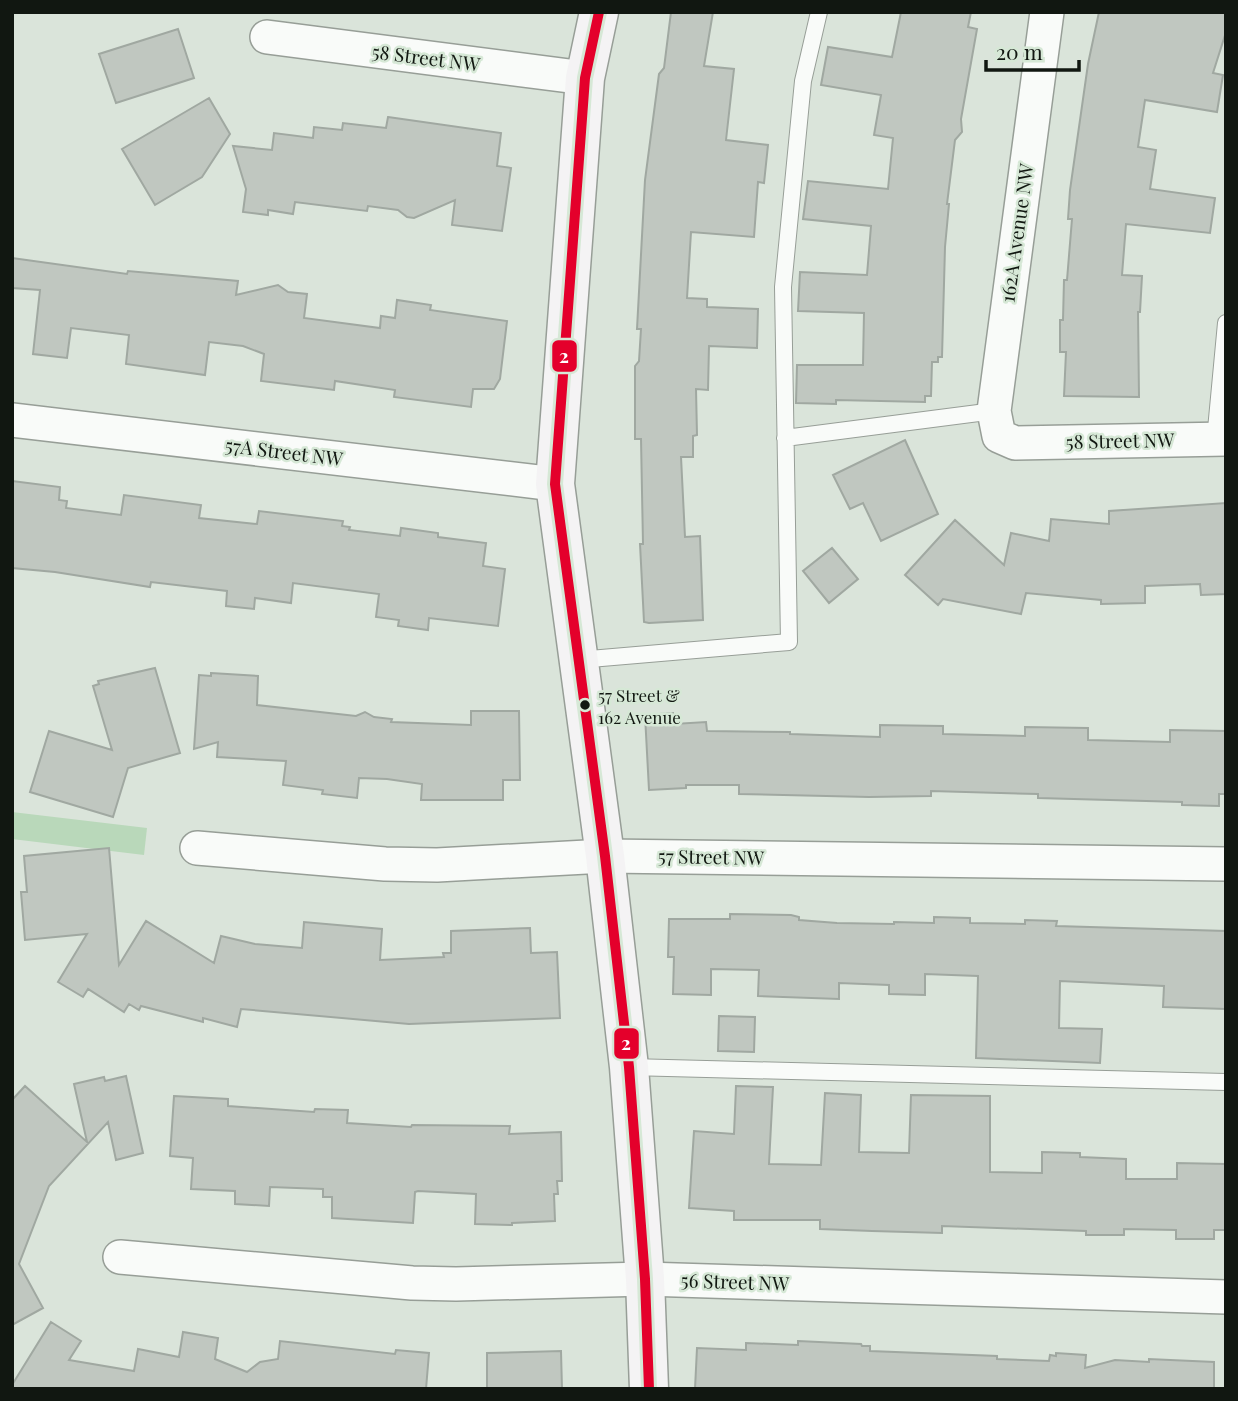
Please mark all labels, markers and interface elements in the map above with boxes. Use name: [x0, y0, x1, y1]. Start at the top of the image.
scale bar: [986, 28, 1079, 72]
street label: 58 Street NW: [371, 37, 482, 77]
text: 20 m: [996, 37, 1043, 65]
street label: 162A Avenue NW: [993, 161, 1039, 304]
line badge: 2: [551, 339, 578, 373]
text: 2: [559, 342, 569, 368]
street label: 58 Street NW: [1065, 426, 1175, 454]
street label: 57A Street NW: [224, 431, 345, 471]
place label: 57 Street & 162 Avenue: [598, 684, 681, 728]
marker: 57 Street & 162 Avenue: [578, 698, 592, 712]
street label: 57 Street NW: [658, 842, 765, 870]
line badge: 2: [613, 1027, 640, 1060]
text: 2: [621, 1029, 631, 1055]
street label: 56 Street NW: [680, 1266, 790, 1296]

